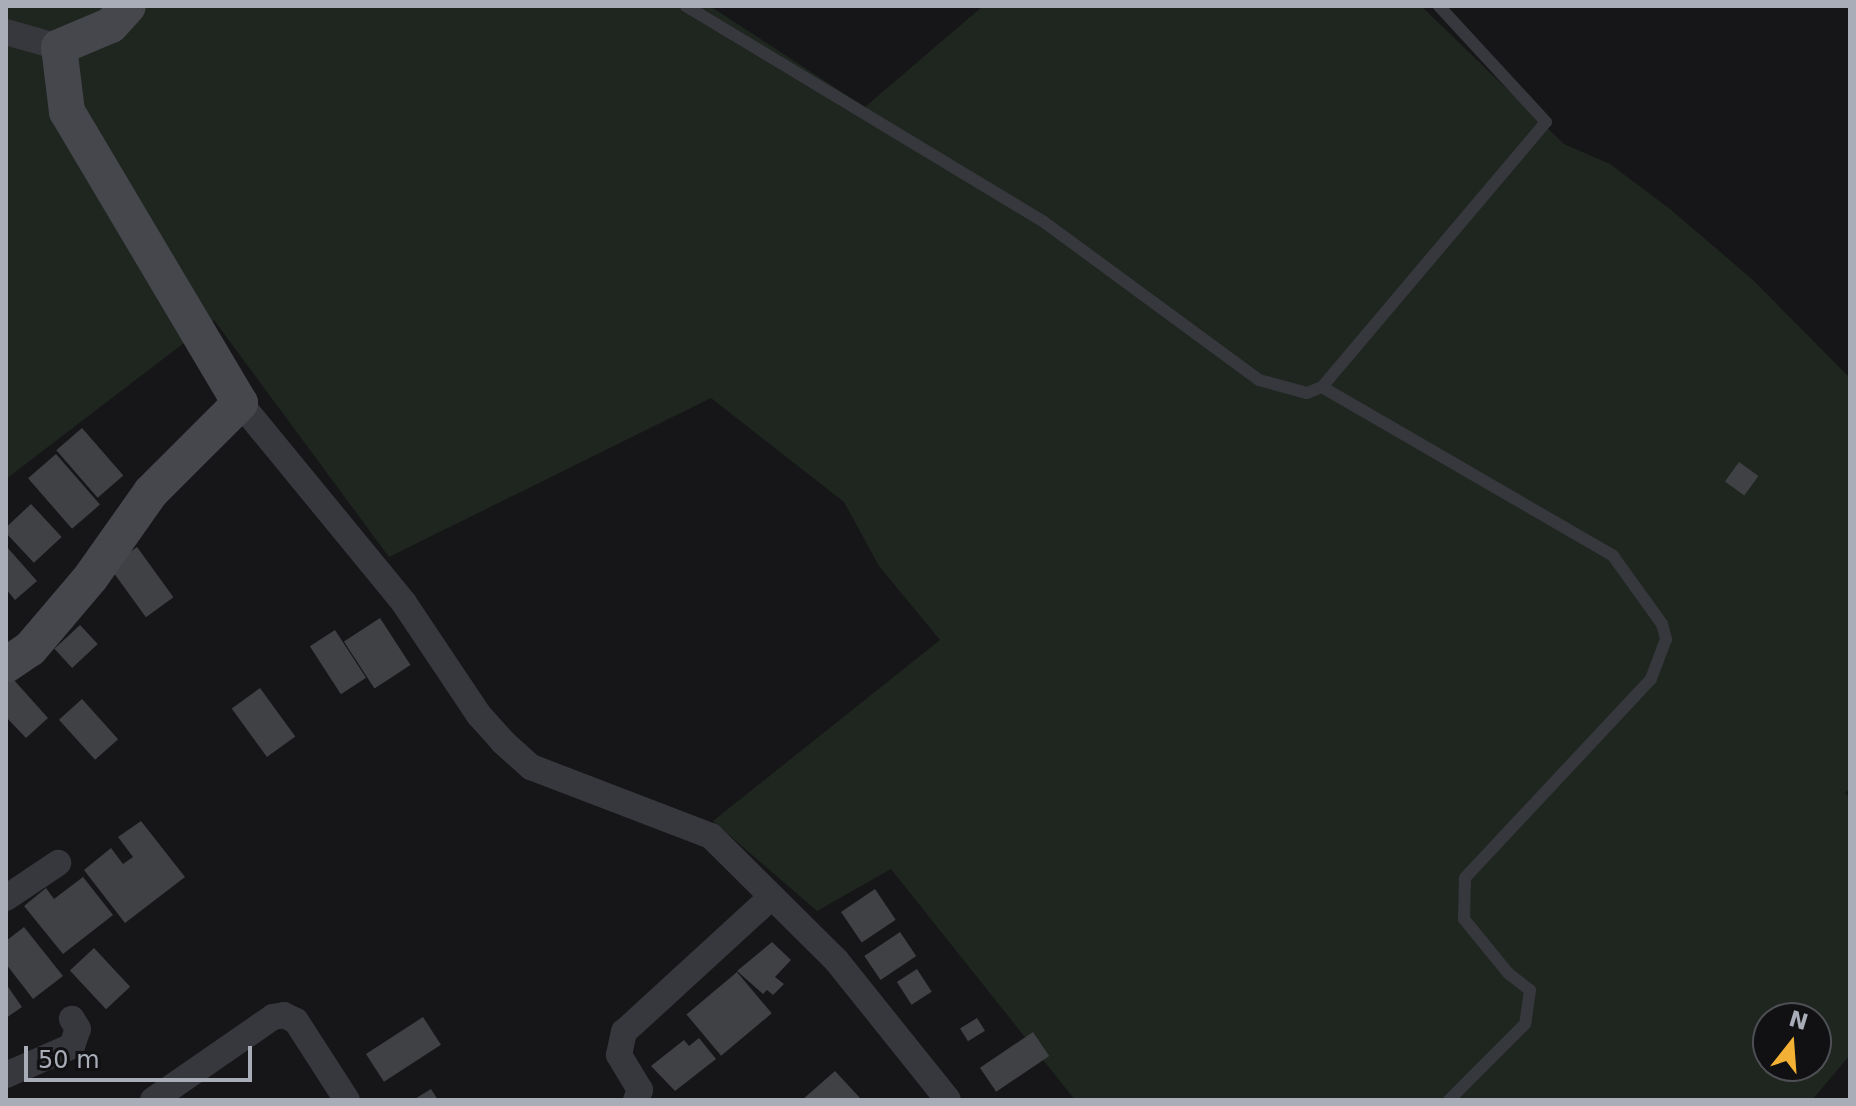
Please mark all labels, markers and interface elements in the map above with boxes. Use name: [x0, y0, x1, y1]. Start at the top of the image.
north arrow: [1752, 1002, 1832, 1082]
text: N: [1786, 1006, 1811, 1035]
scale bar: [28, 1030, 256, 1080]
text: 50 m: [38, 1046, 100, 1074]

